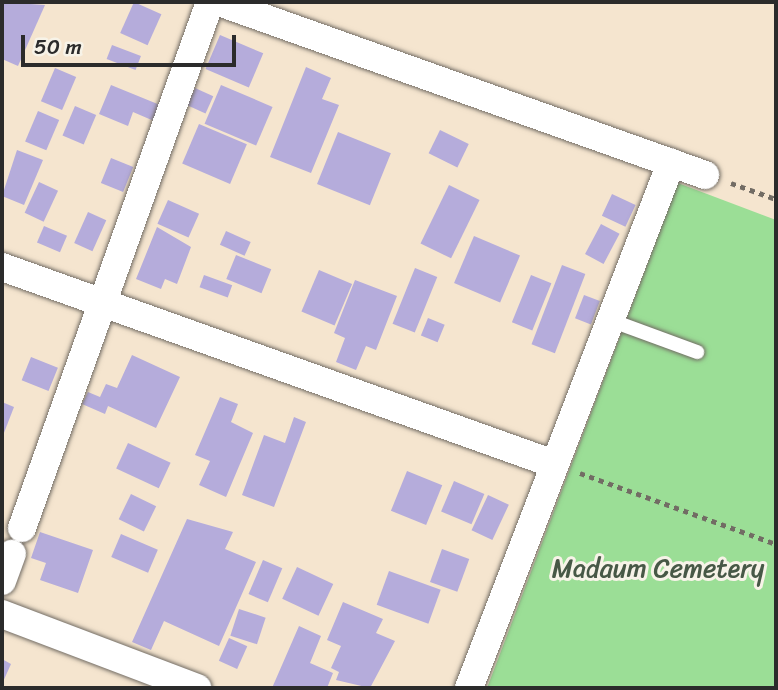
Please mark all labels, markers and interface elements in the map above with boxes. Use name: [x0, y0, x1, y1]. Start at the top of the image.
scale bar: [24, 21, 240, 65]
text: 50 m: [34, 28, 82, 66]
park label: Madaum Cemetery: [552, 553, 764, 585]

